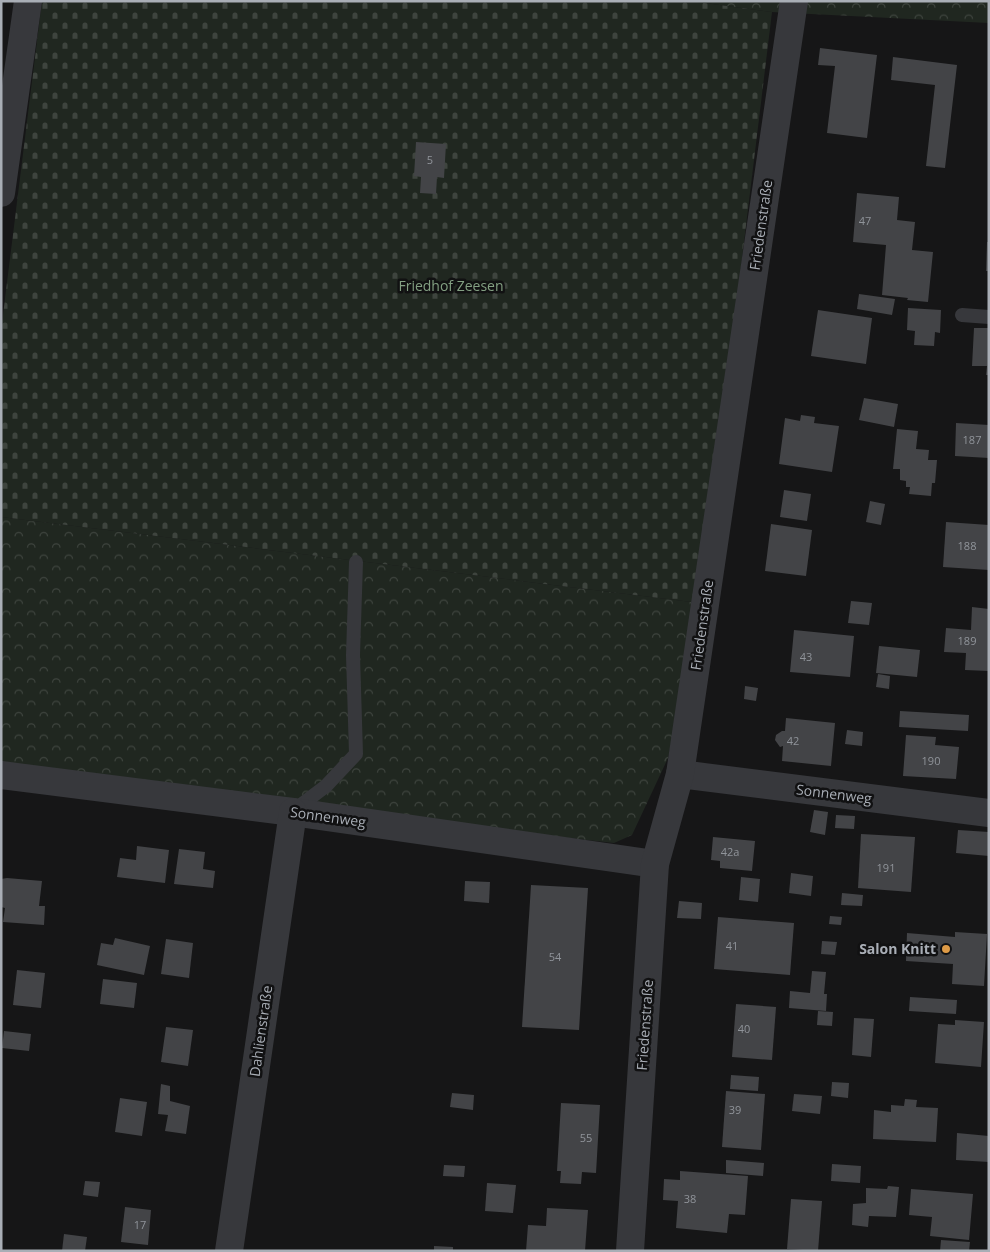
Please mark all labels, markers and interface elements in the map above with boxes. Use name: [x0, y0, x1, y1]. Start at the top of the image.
house number: 5: [427, 152, 433, 167]
street label: Friedenstraße: [745, 178, 776, 271]
house number: 47: [859, 213, 871, 228]
park label: Friedhof Zeesen: [398, 276, 504, 295]
house number: 187: [963, 432, 981, 447]
house number: 188: [958, 538, 976, 553]
street label: Friedenstraße: [686, 578, 717, 671]
house number: 189: [958, 633, 976, 648]
house number: 43: [800, 649, 812, 664]
house number: 42: [787, 733, 799, 748]
house number: 190: [922, 753, 940, 768]
street label: Sonnenweg: [795, 779, 873, 808]
street label: Sonnenweg: [289, 802, 367, 831]
house number: 42a: [721, 844, 739, 859]
house number: 191: [877, 860, 895, 875]
house number: 41: [726, 938, 738, 953]
place label: Salon Knitt: [859, 939, 936, 958]
marker: Salon Knitt: [940, 943, 952, 955]
house number: 54: [549, 949, 562, 964]
street label: Friedenstraße: [632, 979, 657, 1071]
street label: Dahlienstraße: [245, 984, 276, 1078]
house number: 40: [738, 1021, 750, 1036]
house number: 39: [729, 1102, 741, 1117]
house number: 55: [580, 1130, 592, 1145]
house number: 38: [684, 1191, 696, 1206]
house number: 17: [134, 1217, 146, 1232]

